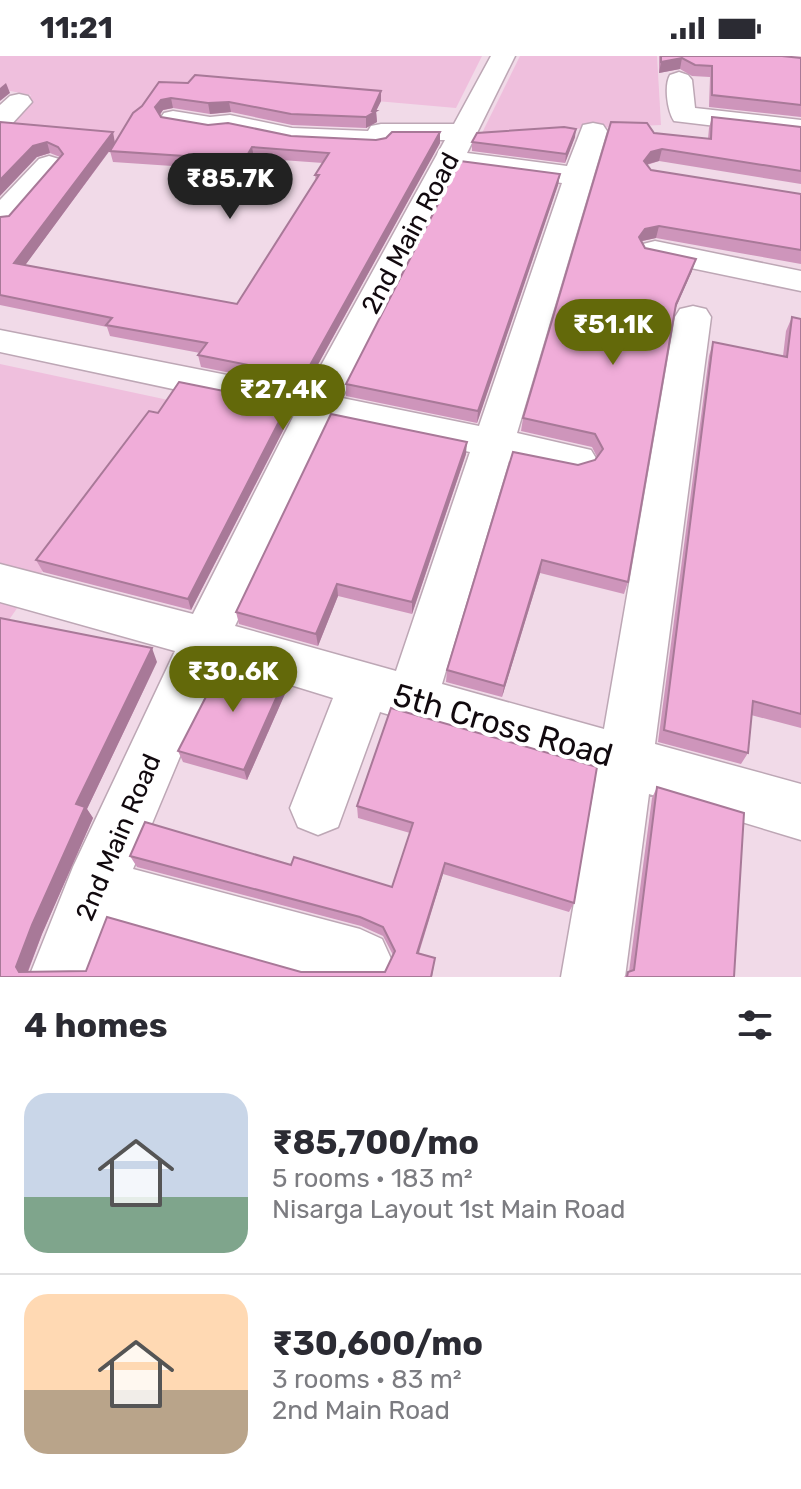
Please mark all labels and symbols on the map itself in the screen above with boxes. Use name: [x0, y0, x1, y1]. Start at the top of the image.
street label: 2nd Main Road: [355, 147, 466, 319]
pin: ₹85.7K: [165, 153, 295, 221]
pin: ₹51.1K: [548, 299, 678, 367]
pin: ₹27.4K: [218, 364, 348, 432]
pin: ₹30.6K: [168, 646, 298, 714]
street label: 5th Cross Road: [389, 675, 617, 775]
street label: 2nd Main Road: [69, 749, 167, 925]

